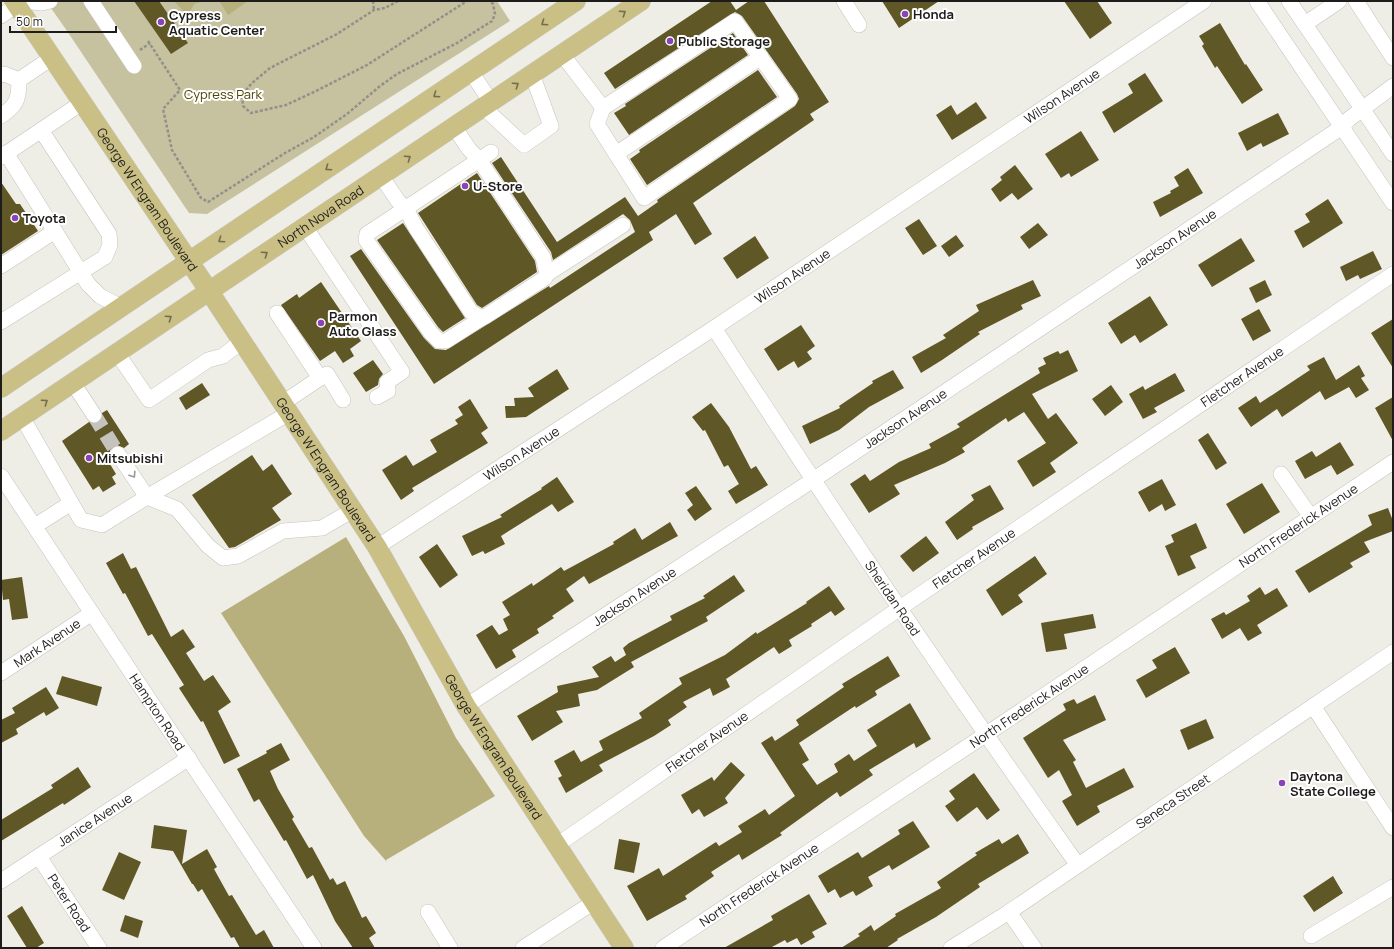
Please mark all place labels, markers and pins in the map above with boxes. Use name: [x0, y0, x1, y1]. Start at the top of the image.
place label: Honda: [913, 5, 954, 23]
place label: Cypress Aquatic Center: [169, 6, 264, 39]
marker: Honda: [900, 9, 910, 19]
marker: Cypress Aquatic Center: [156, 17, 166, 27]
place label: Public Storage: [678, 32, 770, 50]
marker: Public Storage: [665, 36, 675, 46]
place label: U-Store: [473, 177, 523, 195]
marker: U-Store: [460, 181, 470, 191]
place label: Toyota: [23, 209, 66, 227]
marker: Toyota: [10, 213, 20, 223]
place label: Parmon Auto Glass: [329, 307, 396, 340]
marker: Parmon Auto Glass: [316, 318, 326, 328]
place label: Mitsubishi: [97, 449, 163, 467]
marker: Mitsubishi: [84, 453, 94, 463]
place label: Daytona State College: [1290, 767, 1376, 800]
marker: Daytona State College: [1277, 778, 1287, 788]

